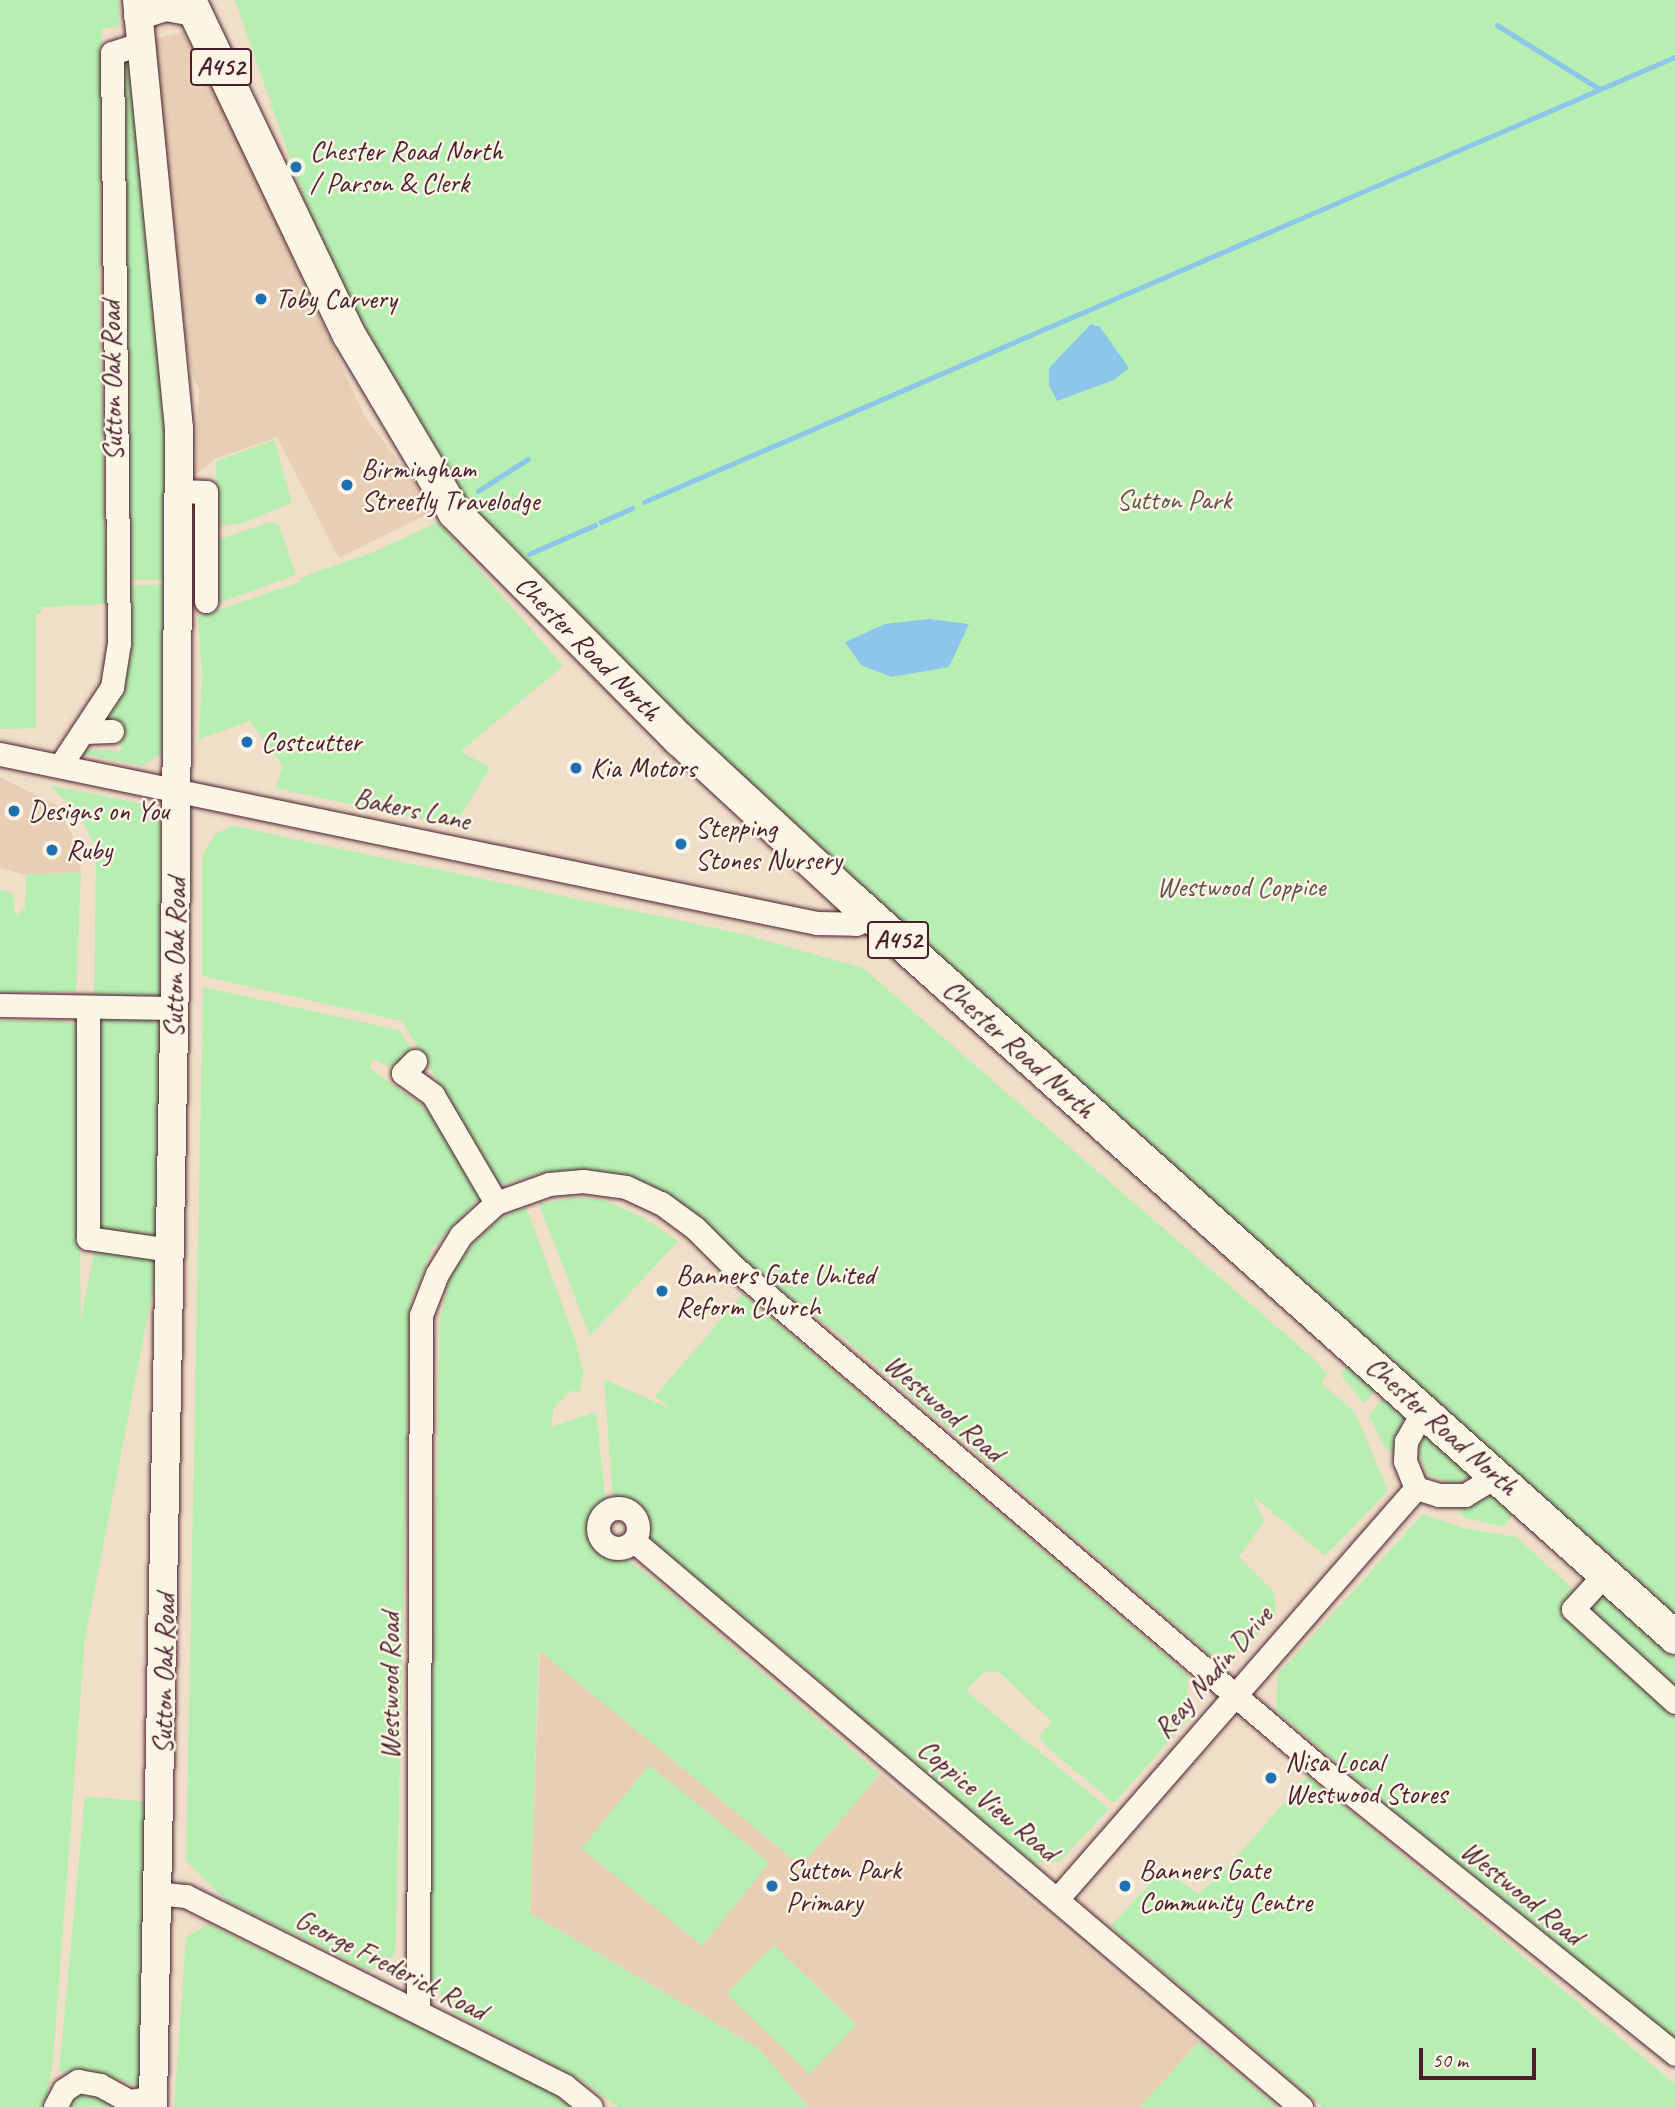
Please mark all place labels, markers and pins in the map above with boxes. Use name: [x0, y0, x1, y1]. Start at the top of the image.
place label: Chester Road North / Parson & Clerk: [310, 134, 502, 200]
marker: Chester Road North / Parson & Clerk: [288, 159, 304, 175]
place label: Toby Carvery: [275, 282, 397, 316]
marker: Toby Carvery: [253, 291, 269, 307]
place label: Birmingham Streetly Travelodge: [361, 452, 539, 518]
marker: Birmingham Streetly Travelodge: [339, 477, 355, 493]
place label: Costcutter: [261, 725, 361, 759]
marker: Costcutter: [239, 734, 255, 750]
place label: Kia Motors: [590, 751, 696, 785]
marker: Kia Motors: [568, 760, 584, 776]
place label: Designs on You: [28, 794, 169, 828]
marker: Designs on You: [6, 803, 22, 819]
place label: Stepping Stones Nursery: [695, 811, 842, 877]
place label: Ruby: [66, 833, 112, 867]
marker: Stepping Stones Nursery: [673, 836, 689, 852]
marker: Ruby: [44, 842, 60, 858]
place label: Banners Gate United Reform Church: [676, 1258, 875, 1324]
marker: Banners Gate United Reform Church: [654, 1283, 670, 1299]
place label: Nisa Local Westwood Stores: [1285, 1745, 1447, 1811]
marker: Nisa Local Westwood Stores: [1263, 1770, 1279, 1786]
place label: Sutton Park Primary: [786, 1853, 902, 1919]
place label: Banners Gate Community Centre: [1139, 1853, 1312, 1919]
marker: Sutton Park Primary: [764, 1878, 780, 1894]
marker: Banners Gate Community Centre: [1117, 1878, 1133, 1894]

